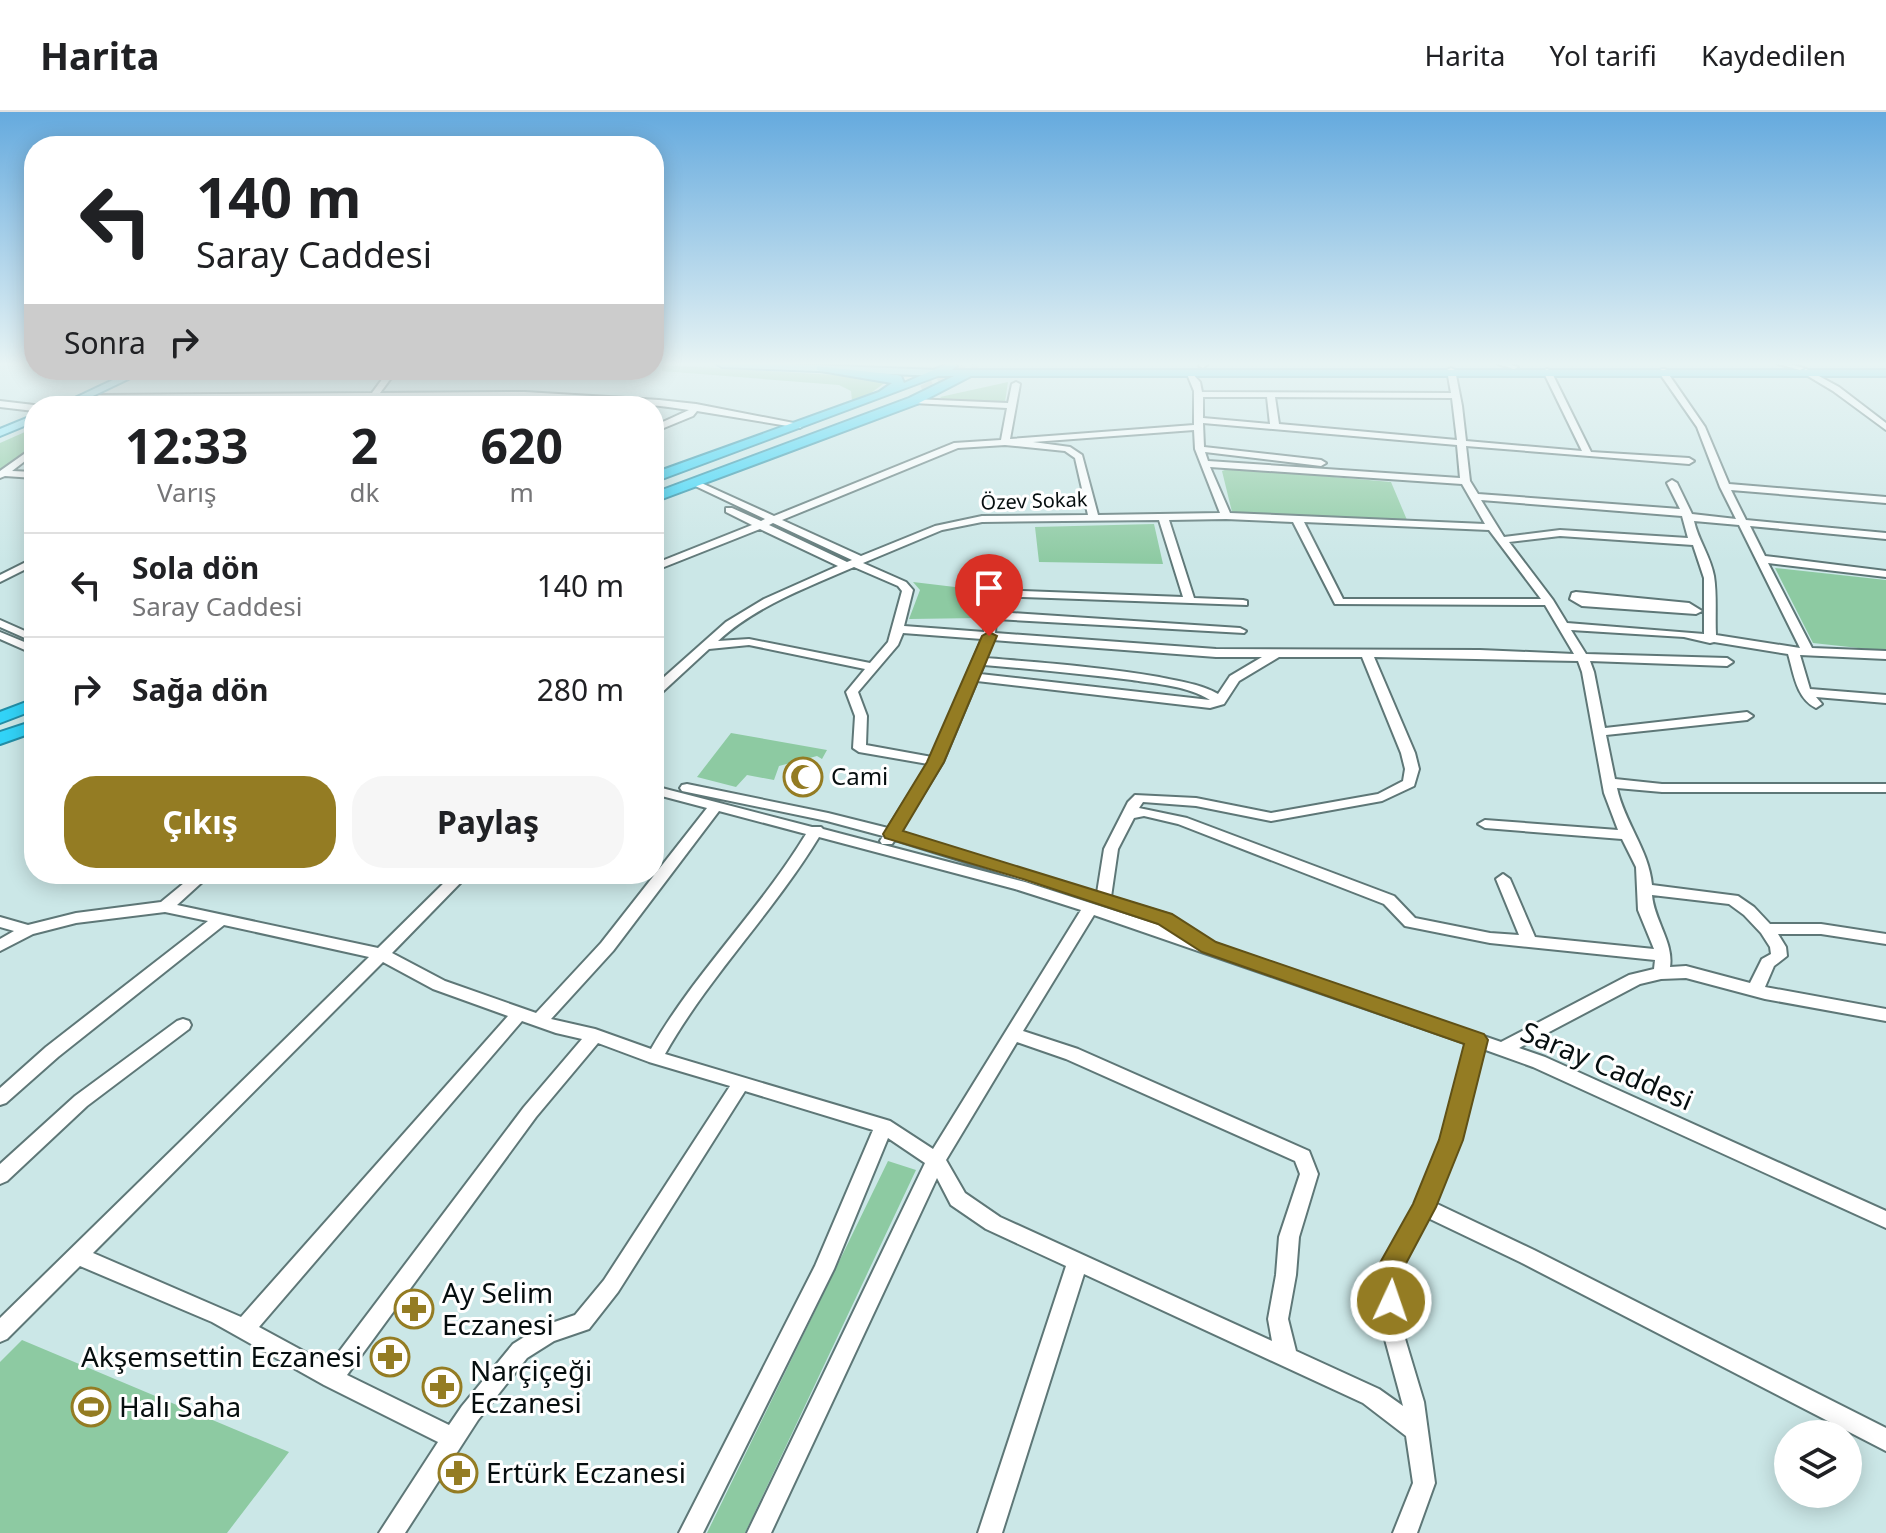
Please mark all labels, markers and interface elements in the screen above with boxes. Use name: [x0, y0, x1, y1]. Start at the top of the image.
text: Harita: [40, 29, 159, 81]
text: Harita: [1424, 36, 1506, 74]
text: Yol tarifi: [1550, 36, 1657, 74]
text: Kaydedilen: [1701, 36, 1846, 74]
text: 140 m: [196, 158, 361, 234]
icon: left: [64, 168, 168, 272]
text: Saray Caddesi: [196, 230, 432, 279]
icon: right: [162, 320, 206, 364]
text: Sonra: [64, 322, 146, 363]
text: 12:33: [125, 413, 248, 478]
text: 2: [351, 413, 378, 478]
text: 620: [481, 413, 563, 478]
text: Varış: [157, 474, 217, 510]
text: dk: [350, 474, 379, 510]
text: m: [510, 474, 534, 510]
street label: Özev Sokak: [980, 485, 1088, 516]
text: Sola dön: [132, 547, 259, 588]
pin: [955, 554, 1023, 636]
icon: left: [64, 563, 108, 607]
text: 140 m: [537, 565, 624, 606]
icon: arrive: [967, 566, 1011, 610]
text: Saray Caddesi: [132, 588, 303, 624]
icon: right: [64, 667, 108, 711]
text: Sağa dön: [132, 669, 268, 710]
text: 280 m: [537, 669, 624, 710]
mosque icon: Cami: [782, 756, 824, 798]
place label: Cami: [831, 759, 888, 792]
button: Çıkış: [64, 776, 336, 868]
button: Paylaş: [352, 776, 624, 868]
street label: Saray Caddesi: [1515, 1012, 1699, 1118]
position arrow: [1349, 1259, 1433, 1343]
place label: Ay Selim Eczanesi: [442, 1273, 554, 1343]
pharmacy icon: Ay Selim Eczanesi: [393, 1288, 435, 1330]
pharmacy icon: Akşemsettin Eczanesi: [369, 1336, 411, 1378]
place label: Akşemsettin Eczanesi: [81, 1337, 362, 1375]
place label: Narçiçeği Eczanesi: [470, 1351, 592, 1421]
pharmacy icon: Narçiçeği Eczanesi: [421, 1366, 463, 1408]
sports icon: Halı Saha: [70, 1386, 112, 1428]
place label: Halı Saha: [119, 1387, 241, 1425]
map controls: [1774, 1420, 1862, 1508]
button: layers: [1774, 1420, 1862, 1508]
pharmacy icon: Ertürk Eczanesi: [437, 1452, 479, 1494]
place label: Ertürk Eczanesi: [486, 1453, 686, 1491]

